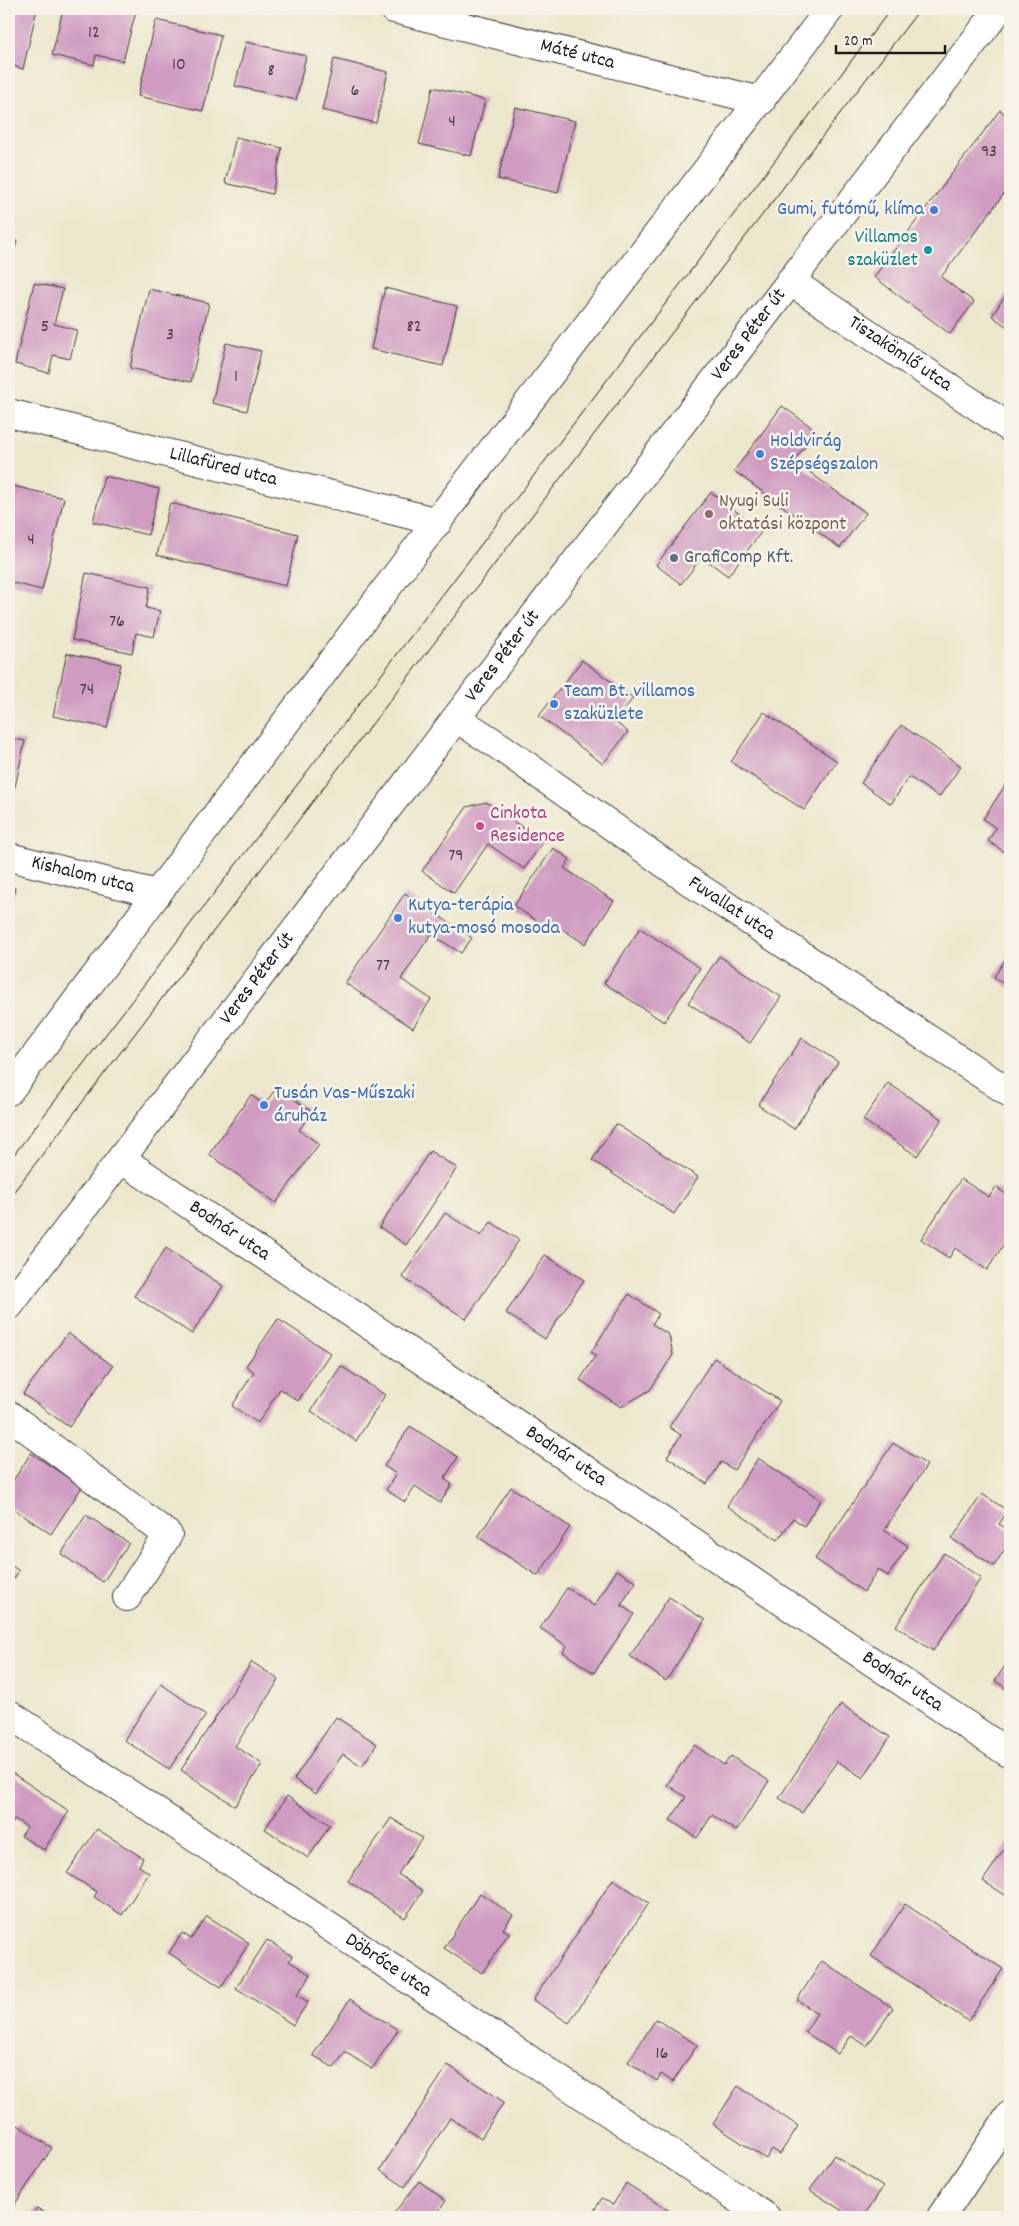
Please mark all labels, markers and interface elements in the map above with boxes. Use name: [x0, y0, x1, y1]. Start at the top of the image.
house number: 12: [88, 21, 100, 46]
scale bar: [836, 22, 945, 54]
text: 20 m: [844, 31, 872, 53]
street label: Máté utca: [537, 32, 618, 78]
house number: 10: [172, 53, 186, 78]
house number: 8: [267, 59, 275, 84]
house number: 6: [351, 79, 359, 104]
house number: 4: [448, 110, 456, 135]
house number: 93: [981, 140, 997, 165]
place label: Gumi, futómű, klíma: [777, 196, 925, 224]
marker: Gumi, futómű, klíma: [928, 204, 940, 216]
place label: Villamos szaküzlet: [847, 224, 918, 275]
marker: Villamos szaküzlet: [922, 244, 934, 256]
street label: Veres Péter út: [705, 283, 794, 387]
street label: Tiszakömlő utca: [842, 309, 958, 400]
house number: 5: [41, 315, 49, 340]
house number: 82: [406, 315, 422, 340]
house number: 3: [166, 323, 174, 348]
house number: 1: [234, 365, 238, 390]
place label: Holdvirág Szépségszalon: [770, 428, 878, 479]
street label: Lillafüred utca: [166, 440, 281, 495]
marker: Holdvirág Szépségszalon: [754, 448, 766, 460]
place label: Nyugi Suli oktatási központ: [719, 488, 846, 539]
marker: Nyugi Suli oktatási központ: [703, 508, 715, 520]
house number: 4: [27, 528, 35, 553]
place label: GrafiComp Kft.: [684, 544, 793, 572]
marker: GrafiComp Kft.: [668, 552, 680, 564]
street label: Veres Péter út: [459, 605, 547, 709]
house number: 76: [109, 610, 125, 635]
house number: 74: [80, 678, 94, 703]
place label: Team Bt. villamos szaküzlete: [564, 678, 695, 729]
marker: Team Bt. villamos szaküzlete: [548, 698, 560, 710]
place label: Cinkota Residence: [490, 800, 565, 851]
marker: Cinkota Residence: [474, 820, 486, 832]
house number: 79: [448, 844, 464, 869]
street label: Kishalom utca: [28, 849, 138, 902]
street label: Fuvallat utca: [682, 870, 781, 948]
place label: Kutya-terápia kutya-mosó mosoda: [408, 892, 560, 943]
marker: Kutya-terápia kutya-mosó mosoda: [392, 912, 404, 924]
street label: Veres Péter út: [213, 927, 302, 1031]
house number: 77: [376, 954, 390, 979]
place label: Tusán Vas-Műszaki áruház: [274, 1080, 415, 1131]
marker: Tusán Vas-Műszaki áruház: [258, 1099, 270, 1111]
street label: Bodnár utca: [183, 1194, 276, 1269]
street label: Bodnár utca: [519, 1419, 612, 1494]
street label: Bodnár utca: [856, 1644, 949, 1720]
street label: Döbrőce utca: [339, 1927, 438, 2005]
house number: 16: [656, 2042, 668, 2067]

